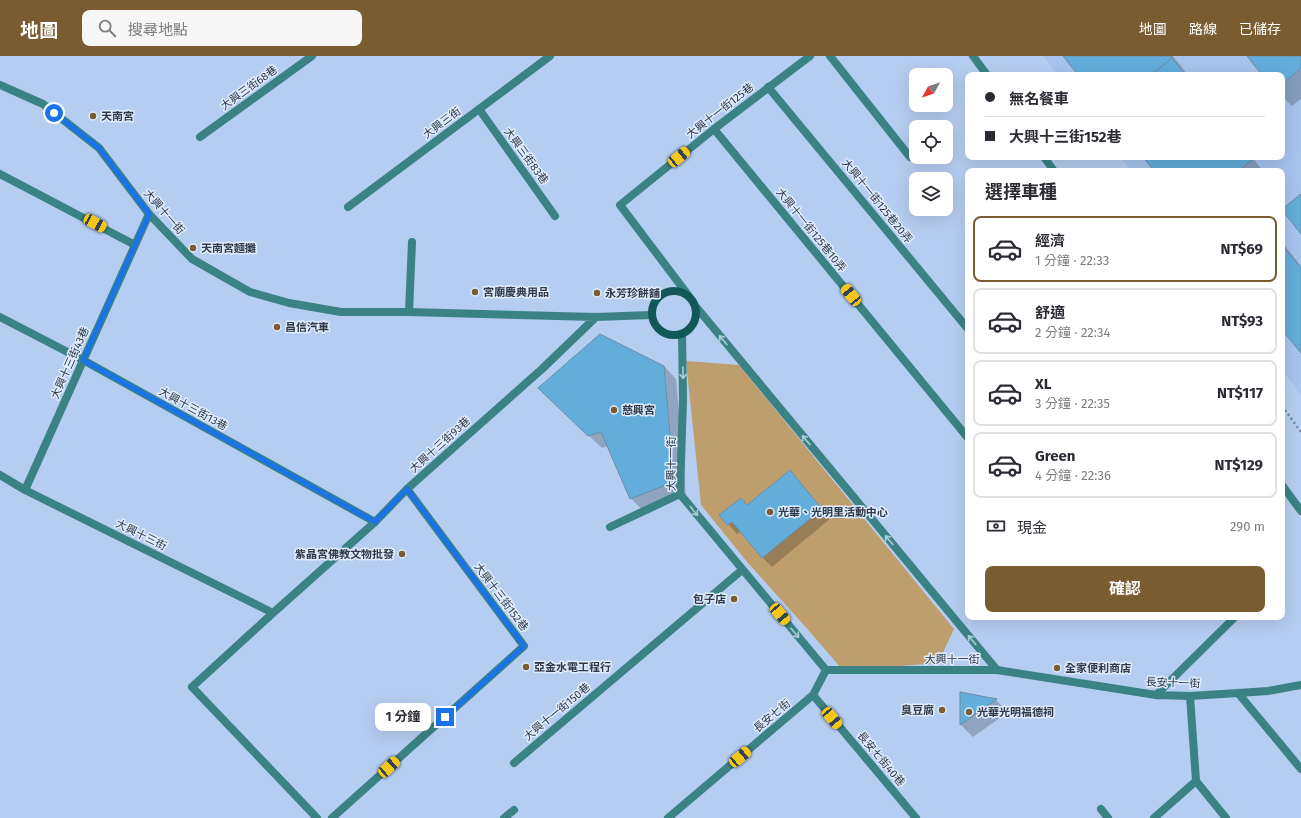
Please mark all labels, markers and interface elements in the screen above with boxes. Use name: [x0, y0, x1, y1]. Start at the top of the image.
search box: [82, 10, 362, 46]
icon: search: [96, 17, 118, 39]
text: 地圖: [20, 19, 58, 42]
text: 搜尋地點: [128, 21, 188, 39]
text: 地圖: [1139, 21, 1167, 38]
text: 路線: [1189, 21, 1217, 38]
text: 已儲存: [1239, 21, 1281, 38]
street label: 大興三街68巷: [218, 63, 280, 113]
north arrow: [909, 68, 953, 112]
map controls: [909, 68, 953, 216]
street label: 大興十一街125巷: [684, 81, 756, 141]
text: 無名餐車: [1009, 90, 1069, 108]
route start: [45, 104, 63, 122]
street label: 大興三街: [421, 105, 463, 141]
place label: 天南宮: [101, 110, 134, 123]
marker: 天南宮: [88, 111, 98, 121]
button: locate: [909, 120, 953, 164]
street label: 大興三街83巷: [501, 125, 551, 187]
text: 大興十三街152巷: [1009, 128, 1122, 146]
car: [666, 145, 692, 169]
street label: 大興十一街125巷20弄: [839, 156, 915, 246]
button: layers: [909, 172, 953, 216]
text: 選擇車種: [985, 181, 1057, 203]
street label: 大興十一街125巷10弄: [773, 186, 849, 274]
street label: 大興十一街: [141, 187, 187, 237]
car: [82, 212, 108, 234]
icon: car: [987, 231, 1023, 267]
text: 經濟: [1035, 232, 1065, 250]
text: NT$69: [1220, 240, 1263, 258]
place label: 天南宮麵攤: [201, 242, 256, 255]
marker: 天南宮麵攤: [188, 243, 198, 253]
text: 1 分鐘 · 22:33: [1035, 253, 1109, 268]
car: [839, 282, 863, 308]
place label: 宮廟慶典用品: [483, 286, 549, 299]
marker: 宮廟慶典用品: [470, 287, 480, 297]
place label: 永芳珍餅舖: [605, 287, 660, 300]
marker: 永芳珍餅舖: [592, 288, 602, 298]
icon: car: [987, 303, 1023, 339]
text: 舒適: [1035, 304, 1065, 322]
text: NT$93: [1221, 312, 1263, 330]
place label: 昌信汽車: [285, 321, 329, 334]
marker: 昌信汽車: [272, 322, 282, 332]
street label: 大興十三街43巷: [48, 325, 92, 401]
text: 2 分鐘 · 22:34: [1035, 325, 1110, 340]
one-way arrow: [719, 335, 728, 345]
one-way arrow: [679, 366, 687, 379]
icon: car: [987, 375, 1023, 411]
text: XL: [1035, 375, 1051, 393]
text: NT$117: [1217, 384, 1263, 402]
street label: 大興十三街13巷: [156, 385, 230, 433]
text: 3 分鐘 · 22:35: [1035, 396, 1110, 411]
place label: 慈興宮: [622, 404, 655, 417]
marker: 慈興宮: [609, 405, 619, 415]
street label: 大興十三街93巷: [407, 414, 473, 476]
one-way arrow: [802, 435, 811, 445]
street label: 大興十一街: [665, 437, 678, 492]
icon: car: [987, 447, 1023, 483]
text: Green: [1035, 447, 1075, 465]
text: NT$129: [1215, 456, 1263, 474]
text: 4 分鐘 · 22:36: [1035, 468, 1111, 483]
one-way arrow: [690, 506, 699, 517]
place label: 光華、光明里活動中心: [778, 506, 888, 519]
marker: 光華、光明里活動中心: [765, 507, 775, 517]
icon: cash: [985, 515, 1007, 537]
street label: 大興十三街: [113, 517, 169, 553]
text: 現金: [1017, 519, 1047, 537]
text: 290 m: [1230, 519, 1265, 534]
one-way arrow: [884, 535, 893, 546]
place label: 紫晶宮佛教文物批發: [295, 548, 394, 561]
marker: 紫晶宮佛教文物批發: [397, 549, 407, 559]
street label: 大興十三街152巷: [471, 561, 531, 633]
button: 確認: [985, 566, 1265, 612]
place label: 包子店: [693, 593, 726, 606]
marker: 包子店: [729, 594, 739, 604]
car: [768, 601, 792, 627]
one-way arrow: [791, 628, 800, 638]
one-way arrow: [967, 635, 976, 646]
street label: 大興十一街: [925, 653, 980, 666]
place label: 亞金水電工程行: [534, 661, 611, 674]
marker: 亞金水電工程行: [521, 662, 531, 672]
place label: 全家便利商店: [1065, 662, 1131, 675]
marker: 全家便利商店: [1052, 663, 1062, 673]
street label: 長安十一街: [1145, 676, 1201, 690]
street label: 大興十一街150巷: [521, 681, 593, 743]
street label: 長安七街: [751, 697, 793, 735]
callout: 1 分鐘: [375, 703, 431, 731]
place label: 臭豆腐: [901, 704, 934, 717]
car: [820, 705, 844, 731]
marker: 臭豆腐: [937, 705, 947, 715]
place label: 光華光明福德祠: [977, 706, 1054, 719]
marker: 光華光明福德祠: [964, 707, 974, 717]
route end: [436, 708, 454, 726]
text: 1 分鐘: [385, 709, 421, 724]
street label: 長安七街40巷: [854, 729, 908, 789]
car: [727, 745, 753, 769]
car: [376, 755, 402, 779]

